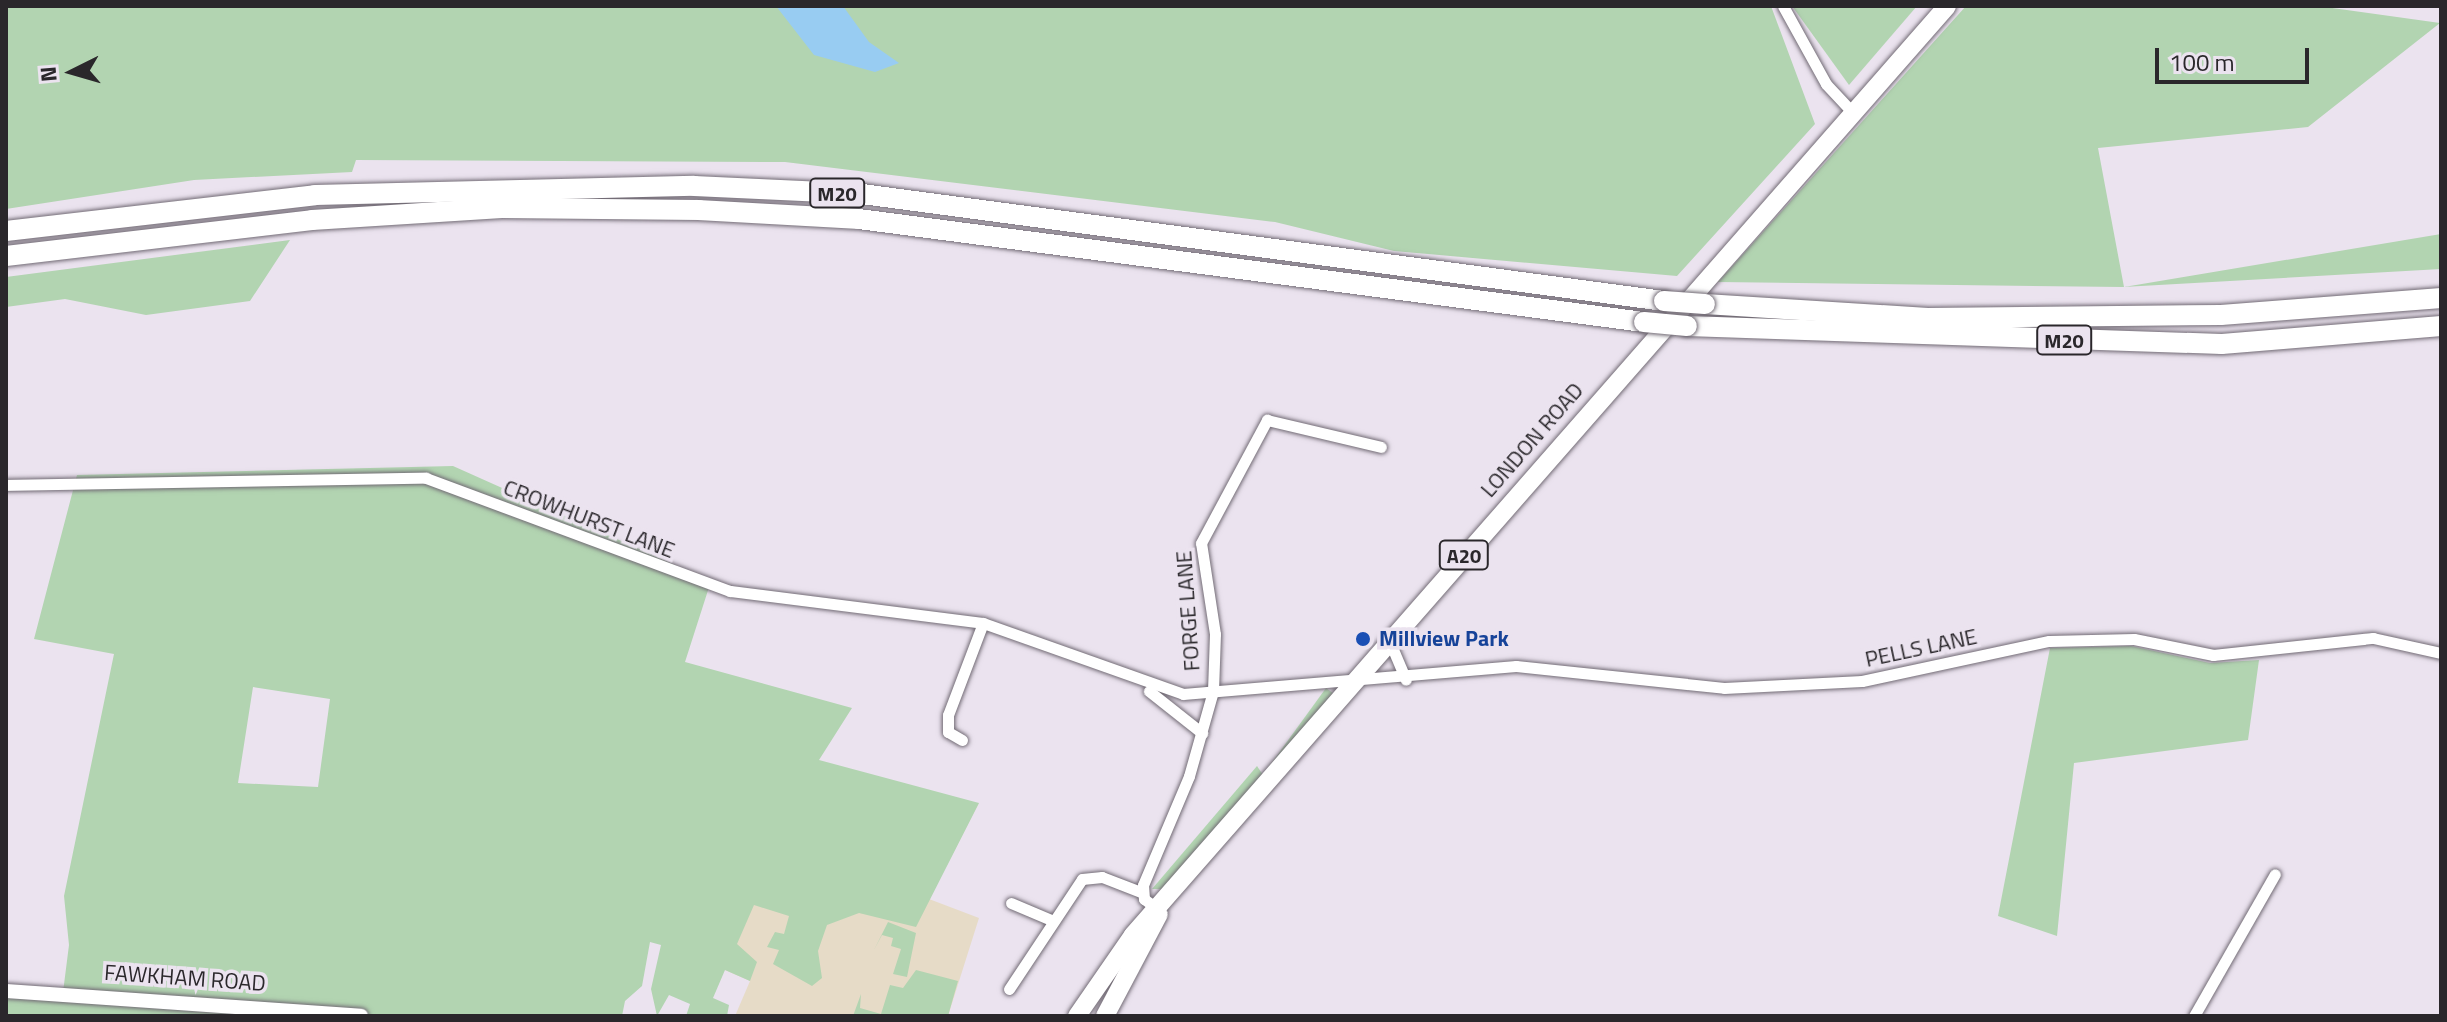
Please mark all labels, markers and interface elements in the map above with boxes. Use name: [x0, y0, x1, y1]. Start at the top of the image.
north arrow: [32, 32, 112, 112]
scale bar: [2159, 32, 2313, 82]
text: 100 m: [2169, 44, 2235, 80]
text: N: [30, 65, 66, 83]
road number: M20: [809, 177, 865, 209]
road number: M20: [2036, 324, 2092, 356]
street label: LONDON ROAD: [1475, 377, 1589, 503]
street label: CROWHURST LANE: [500, 474, 678, 564]
road number: A20: [1438, 539, 1490, 571]
street label: FORGE LANE: [1171, 550, 1205, 672]
street label: PELLS LANE: [1863, 623, 1979, 673]
place label: Millview Park: [1379, 626, 1509, 652]
marker: Millview Park: [1354, 630, 1372, 648]
street label: FAWKHAM ROAD: [103, 959, 267, 997]

